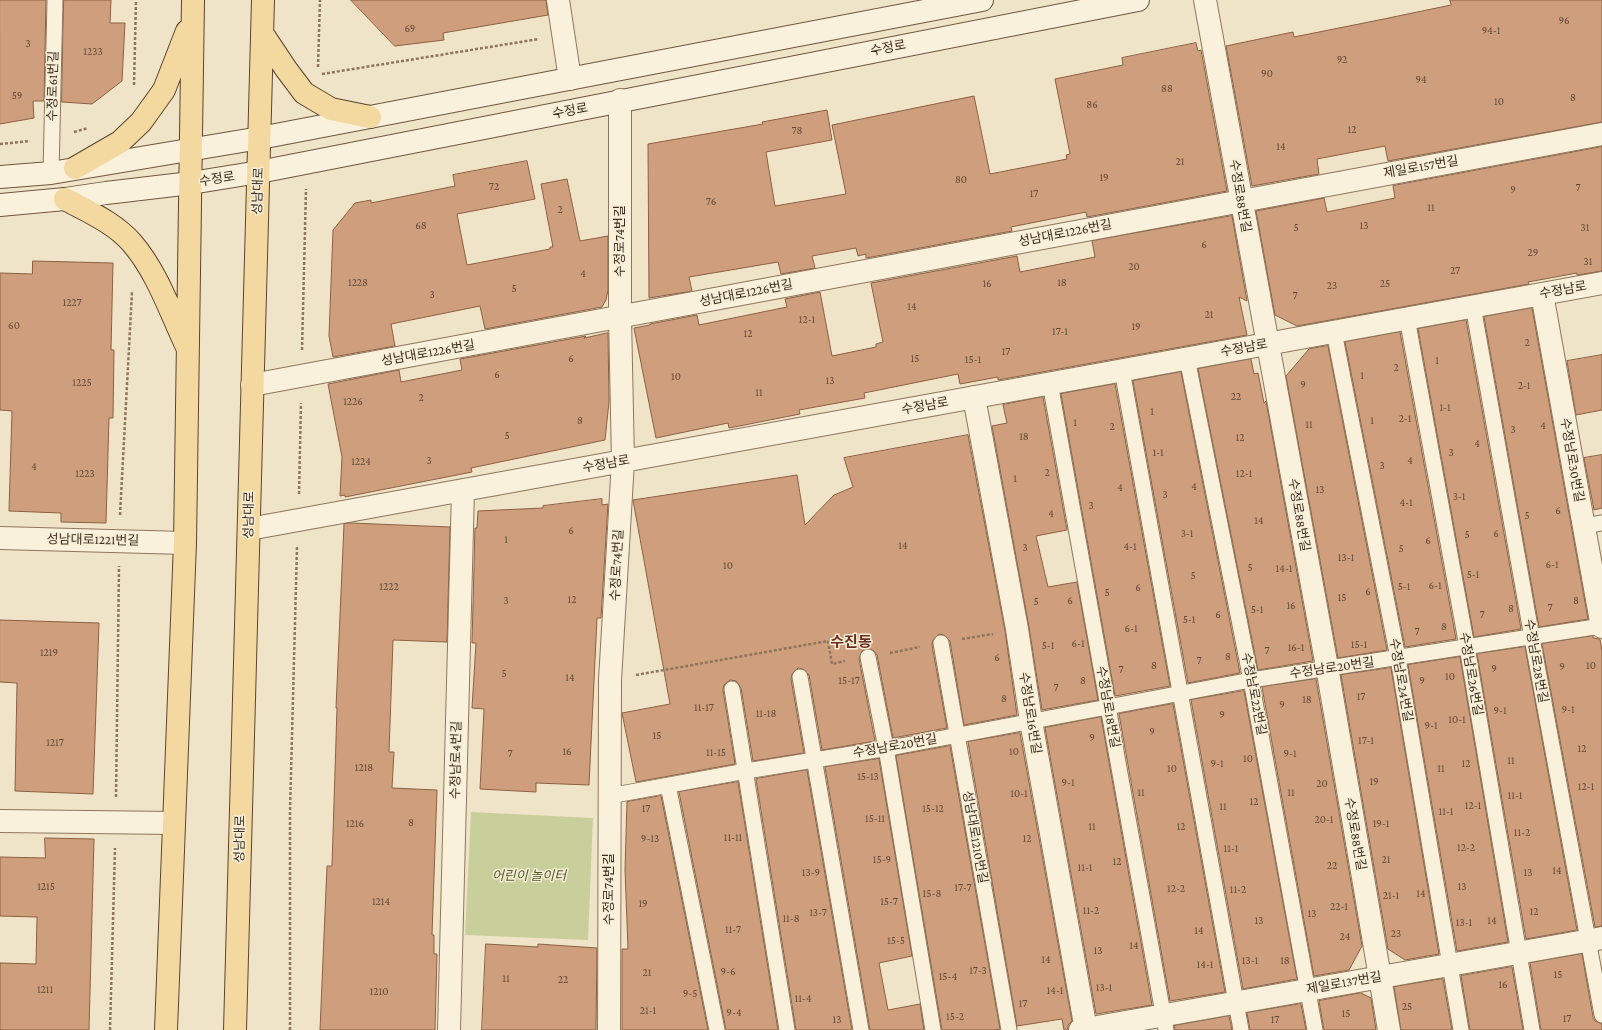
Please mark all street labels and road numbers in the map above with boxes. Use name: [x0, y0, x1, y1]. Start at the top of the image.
street label: 수정로: [869, 37, 907, 59]
street label: 수정로61번길: [45, 51, 61, 121]
street label: 수정로: [551, 100, 589, 122]
street label: 제일로157번길: [1382, 153, 1460, 181]
street label: 수정로88번길: [1226, 158, 1254, 234]
street label: 성남대로: [249, 167, 267, 215]
street label: 수정로: [198, 168, 236, 190]
street label: 수정로74번길: [612, 205, 628, 277]
street label: 성남대로1226번길: [1017, 216, 1113, 250]
street label: 성남대로1226번길: [698, 276, 794, 310]
street label: 수정남로: [1538, 278, 1588, 302]
street label: 수정남로: [1219, 336, 1269, 360]
street label: 성남대로1226번길: [380, 337, 476, 369]
street label: 수정남로: [900, 394, 950, 418]
street label: 수정남로30번길: [1557, 417, 1587, 503]
street label: 수정남로: [581, 452, 631, 476]
street label: 수정로88번길: [1285, 477, 1313, 553]
street label: 성남대로: [241, 491, 257, 539]
street label: 수정로74번길: [607, 529, 627, 601]
street label: 성남대로1221번길: [47, 531, 139, 549]
street label: 수정남로28번길: [1521, 618, 1551, 704]
street label: 수정남로26번길: [1456, 631, 1486, 717]
street label: 수정남로24번길: [1386, 637, 1416, 723]
street label: 수정남로22번길: [1238, 651, 1270, 737]
street label: 수정남로20번길: [1289, 654, 1375, 682]
street label: 수정남로18번길: [1093, 665, 1123, 749]
street label: 수정남로16번길: [1016, 671, 1044, 755]
street label: 수정남로4번길: [448, 721, 464, 799]
street label: 수정남로20번길: [852, 731, 938, 761]
street label: 성남대로1210번길: [959, 789, 991, 885]
street label: 수정로88번길: [1341, 796, 1369, 872]
street label: 성남대로: [232, 815, 248, 863]
street label: 수정로74번길: [601, 853, 617, 925]
street label: 제일로137번길: [1305, 969, 1383, 997]

